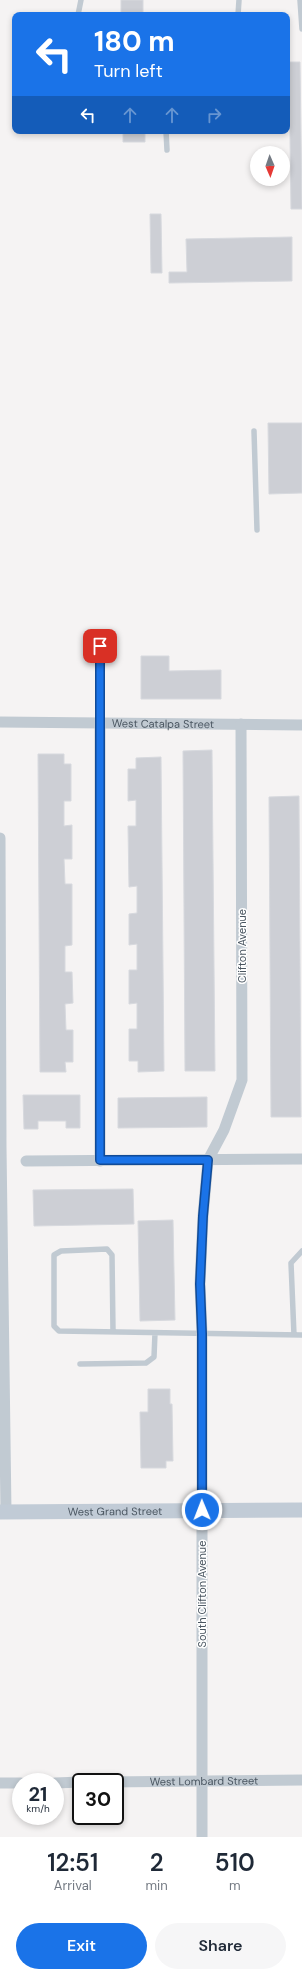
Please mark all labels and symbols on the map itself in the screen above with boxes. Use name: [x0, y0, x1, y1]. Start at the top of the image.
north arrow: [250, 146, 290, 186]
pin: [83, 629, 117, 663]
street label: West Catalpa Street: [112, 716, 214, 731]
street label: Clifton Avenue: [235, 909, 249, 983]
position arrow: [181, 1489, 223, 1531]
street label: West Grand Street: [68, 1504, 162, 1519]
street label: South Clifton Avenue: [195, 1541, 209, 1647]
speed limit sign: 30: [72, 1773, 124, 1825]
street label: West Lombard Street: [150, 1773, 258, 1789]

